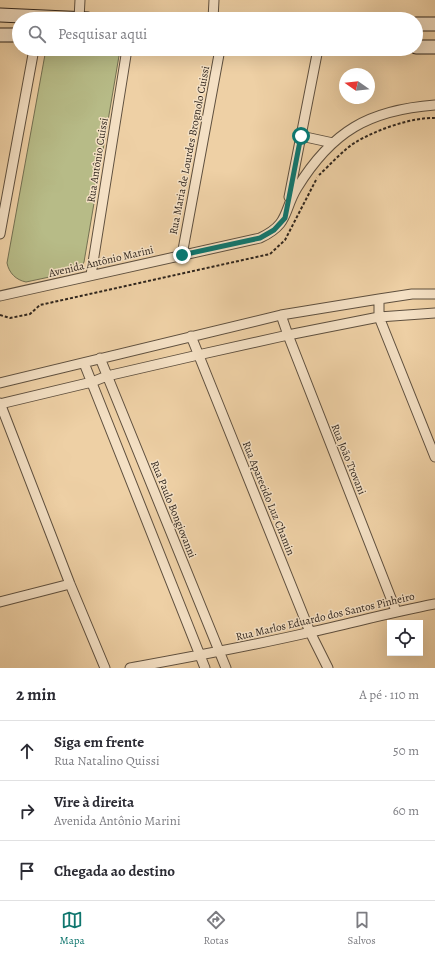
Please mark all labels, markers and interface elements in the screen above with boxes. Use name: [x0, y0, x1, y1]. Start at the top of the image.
search box: [12, 12, 423, 56]
icon: search: [26, 23, 48, 45]
text: Pesquisar aqui: [58, 24, 147, 44]
street label: Rua Maria de Lourdes Brognolo Cuissi: [166, 65, 213, 236]
north arrow: [339, 68, 375, 104]
street label: Rua Antônio Cuissi: [83, 117, 112, 204]
route start: [292, 127, 310, 145]
street label: Avenida Antônio Marini: [46, 242, 155, 281]
route end: [173, 246, 191, 264]
street label: Rua João Trovani: [328, 422, 370, 497]
street label: Rua Aparecido Luz Chamin: [239, 439, 298, 558]
street label: Rua Paulo Bongiovanni: [147, 458, 200, 560]
street label: Rua Marlos Eduardo dos Santos Pinheiro: [234, 588, 416, 644]
map controls: [387, 620, 423, 656]
button: locate: [387, 620, 423, 656]
text: 2 min: [16, 683, 56, 706]
text: A pé · 110 m: [359, 686, 419, 703]
text: Siga em frente: [54, 732, 144, 752]
icon: ahead: [16, 740, 38, 762]
text: 50 m: [393, 742, 419, 759]
text: Rua Natalino Quissi: [54, 752, 160, 769]
text: Vire à direita: [54, 792, 134, 812]
icon: right: [16, 800, 38, 822]
text: 60 m: [393, 802, 419, 819]
text: Avenida Antônio Marini: [54, 812, 181, 829]
icon: arrive: [16, 860, 38, 882]
text: Chegada ao destino: [54, 861, 175, 881]
tab: Mapa: [59, 909, 85, 948]
tab: Rotas: [204, 909, 229, 948]
tab: Salvos: [348, 909, 376, 948]

